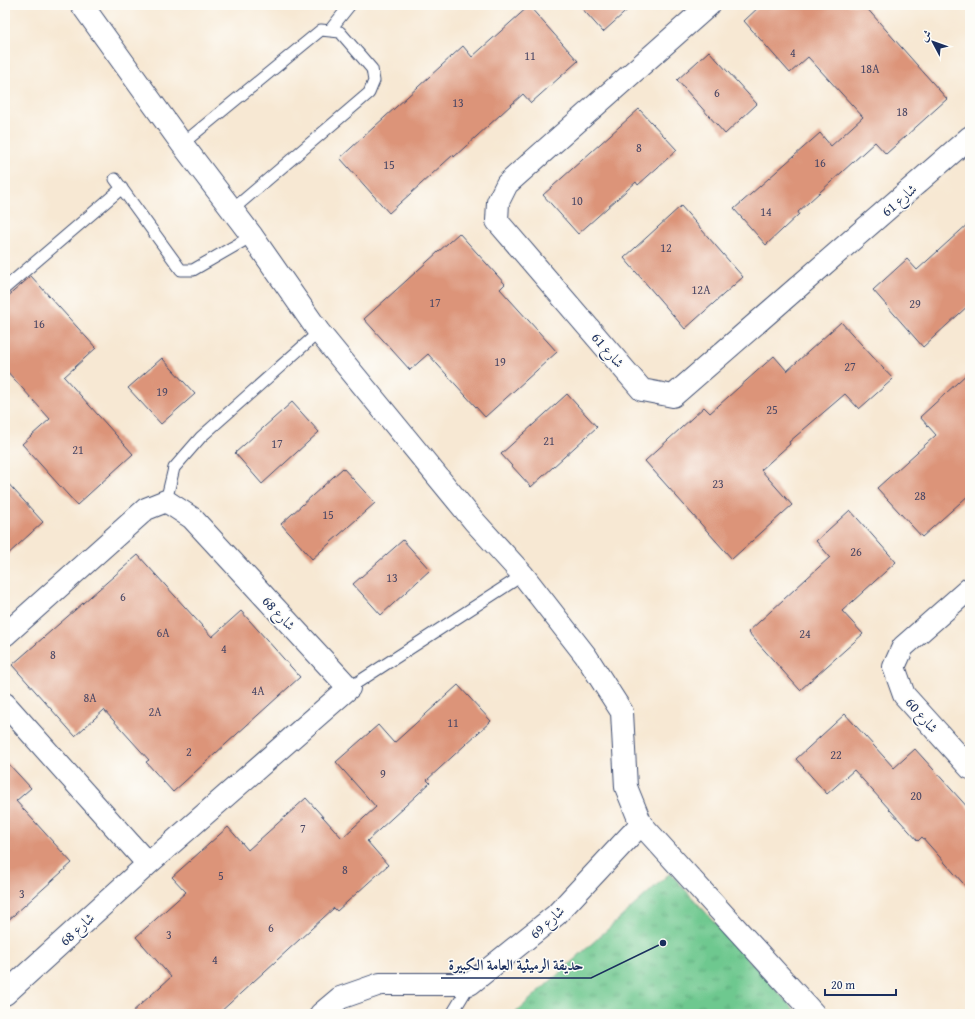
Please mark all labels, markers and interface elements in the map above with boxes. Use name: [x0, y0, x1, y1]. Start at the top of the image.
north arrow: [913, 22, 953, 62]
text: ش: [916, 26, 935, 45]
house number: 4: [790, 44, 796, 61]
house number: 11: [524, 47, 536, 64]
house number: 18A: [861, 60, 880, 77]
house number: 6: [714, 84, 720, 101]
house number: 13: [452, 94, 464, 111]
house number: 18: [896, 103, 908, 120]
house number: 8: [636, 139, 642, 156]
house number: 16: [814, 154, 826, 171]
house number: 15: [383, 156, 395, 173]
street label: شارع 61: [877, 179, 922, 222]
house number: 10: [571, 192, 583, 209]
house number: 14: [760, 203, 772, 220]
house number: 12: [660, 239, 672, 256]
house number: 12A: [692, 281, 711, 298]
house number: 17: [429, 294, 441, 311]
house number: 29: [909, 295, 921, 312]
house number: 16: [33, 315, 45, 332]
street label: شارع 61: [586, 328, 629, 373]
house number: 19: [494, 353, 506, 370]
house number: 27: [844, 358, 856, 375]
house number: 19: [156, 383, 168, 400]
house number: 25: [766, 401, 778, 418]
house number: 21: [543, 432, 555, 449]
house number: 17: [271, 435, 283, 452]
house number: 21: [72, 441, 84, 458]
house number: 23: [712, 475, 724, 492]
house number: 28: [914, 487, 926, 504]
house number: 15: [322, 506, 334, 523]
house number: 26: [850, 543, 862, 560]
house number: 13: [386, 569, 398, 586]
house number: 6: [120, 588, 126, 605]
street label: شارع 68: [256, 591, 300, 636]
house number: 6A: [156, 624, 170, 641]
house number: 24: [799, 625, 811, 642]
house number: 4: [221, 640, 227, 657]
house number: 8: [50, 646, 56, 663]
house number: 4A: [251, 682, 265, 699]
house number: 8A: [83, 689, 97, 706]
street label: شارع 60: [900, 693, 943, 738]
house number: 2A: [148, 703, 162, 720]
house number: 11: [447, 714, 459, 731]
house number: 2: [186, 743, 192, 760]
house number: 22: [830, 746, 842, 763]
house number: 9: [380, 765, 386, 782]
house number: 20: [910, 787, 922, 804]
house number: 7: [300, 820, 306, 837]
house number: 8: [342, 861, 348, 878]
house number: 5: [218, 867, 224, 884]
house number: 3: [19, 885, 25, 902]
street label: شارع 69: [525, 901, 570, 945]
street label: شارع 68: [55, 908, 100, 952]
house number: 6: [268, 919, 274, 936]
house number: 3: [166, 926, 172, 943]
house number: 4: [212, 951, 218, 968]
callout: حديقة الرميثية العامة الكبيرة: [441, 951, 591, 978]
text: حديقة الرميثية العامة الكبيرة: [449, 954, 583, 975]
scale bar: [825, 971, 896, 997]
text: 20 m: [831, 976, 855, 993]

